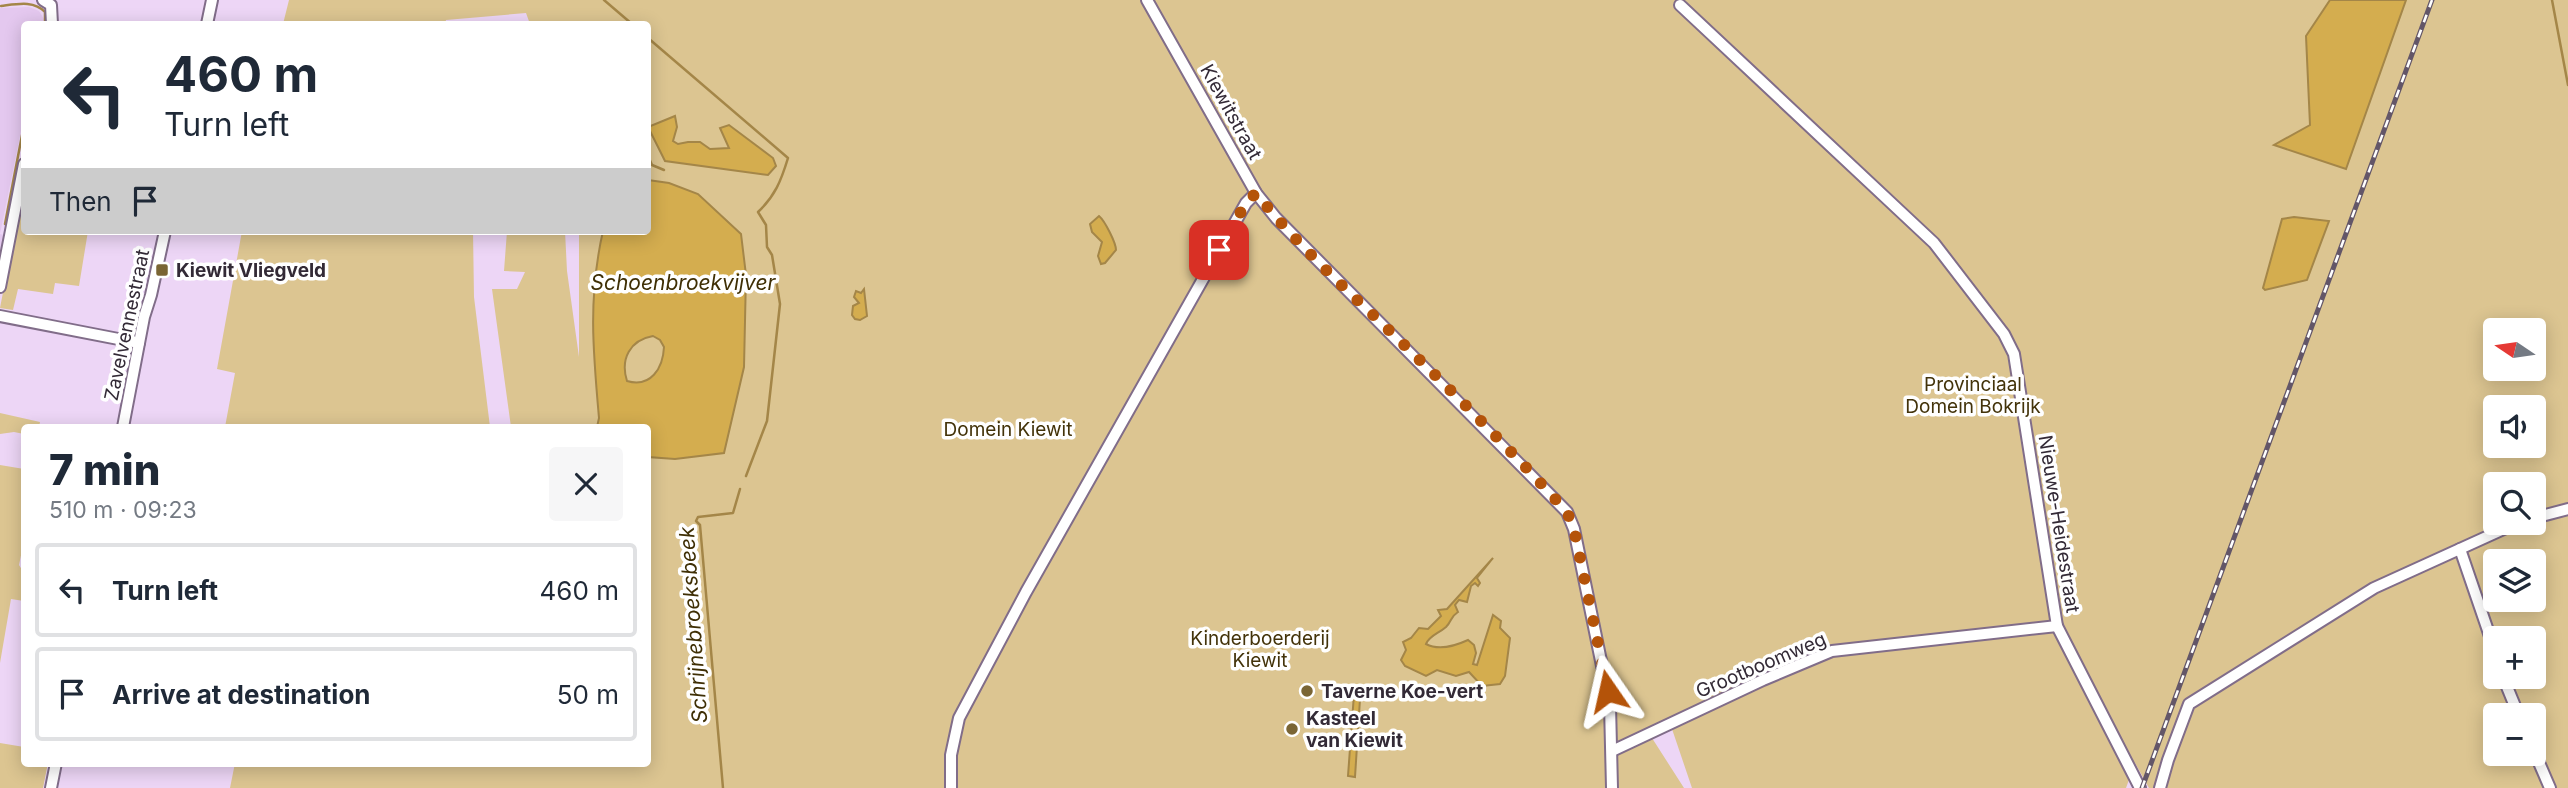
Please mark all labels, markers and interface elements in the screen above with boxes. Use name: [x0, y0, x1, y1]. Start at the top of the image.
text: 460 m: [164, 45, 318, 104]
icon: left: [49, 49, 140, 140]
street label: Kiewitstraat: [1195, 60, 1267, 164]
text: Turn left: [164, 105, 289, 144]
icon: arrive: [126, 182, 164, 220]
text: Then: [49, 186, 112, 217]
pin: [1189, 220, 1249, 280]
icon: arrive: [1200, 231, 1238, 269]
street label: Zavelvennestraat: [100, 247, 154, 403]
place label: Kiewit Vliegveld: [176, 259, 326, 282]
marker: Kiewit Vliegveld: [154, 262, 170, 278]
water label: Schoenbroekvijver: [590, 270, 777, 295]
north arrow: [2483, 318, 2546, 382]
map controls: [2483, 318, 2546, 766]
park label: Provinciaal Domein Bokrijk: [1905, 373, 2041, 418]
button: sound: [2483, 395, 2546, 458]
park label: Domein Kiewit: [944, 418, 1072, 441]
street label: Nieuwe-Heidestraat: [2034, 433, 2084, 615]
text: 7 min: [49, 444, 160, 495]
button: close: [549, 447, 623, 521]
button: search: [2483, 472, 2546, 535]
text: 510 m · 09:23: [49, 496, 197, 524]
water label: Schrijnebroeksbeek: [674, 525, 712, 724]
button: layers: [2483, 549, 2546, 612]
icon: left: [53, 571, 91, 609]
text: Turn left: [112, 575, 218, 606]
text: 460 m: [540, 575, 619, 606]
button: +: [2483, 626, 2546, 689]
park label: Kinderboerderij Kiewit: [1190, 627, 1330, 672]
street label: Grootboomweg: [1693, 627, 1829, 703]
position arrow: [1571, 654, 1645, 728]
icon: arrive: [53, 675, 91, 713]
text: Arrive at destination: [112, 679, 371, 710]
text: 50 m: [557, 679, 619, 710]
place label: Taverne Koe-vert: [1321, 680, 1483, 703]
marker: Taverne Koe-vert: [1299, 683, 1315, 699]
button: −: [2483, 703, 2546, 766]
place label: Kasteel van Kiewit: [1306, 707, 1403, 752]
marker: Kasteel van Kiewit: [1284, 721, 1300, 737]

